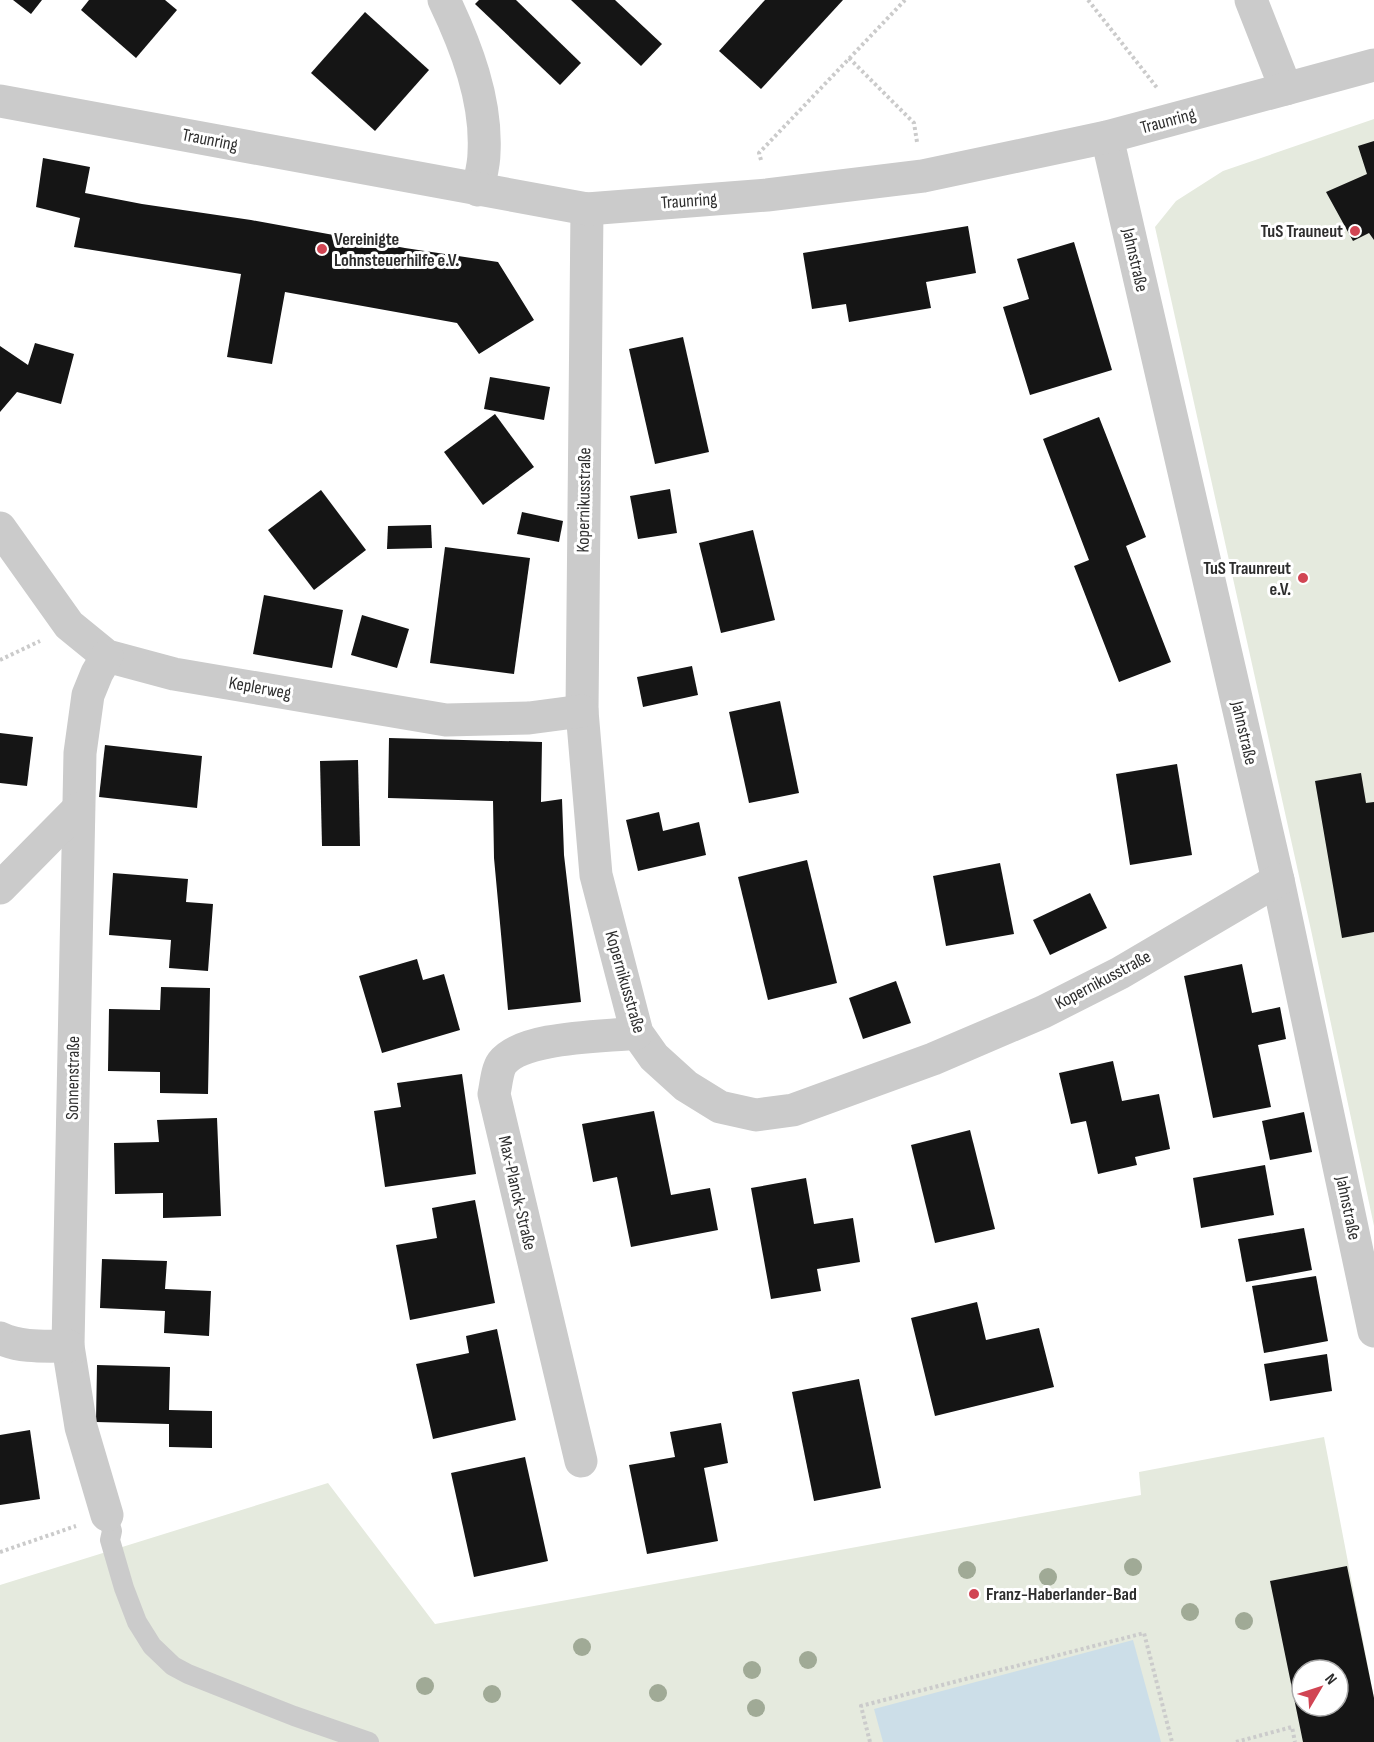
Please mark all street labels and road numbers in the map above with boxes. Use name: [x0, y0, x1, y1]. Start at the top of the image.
street label: Traunring: [1138, 104, 1198, 138]
street label: Traunring: [180, 124, 240, 156]
street label: Traunring: [660, 189, 718, 213]
street label: Jahnstraße: [1117, 225, 1152, 294]
street label: Kopernikusstraße: [573, 447, 595, 553]
street label: Keplerweg: [227, 672, 293, 704]
street label: Jahnstraße: [1226, 698, 1261, 767]
street label: Kopernikusstraße: [600, 928, 650, 1036]
street label: Kopernikusstraße: [1052, 946, 1154, 1014]
street label: Sonnenstraße: [62, 1036, 84, 1120]
street label: Max-Planck-Straße: [494, 1134, 540, 1252]
street label: Jahnstraße: [1331, 1173, 1365, 1242]

